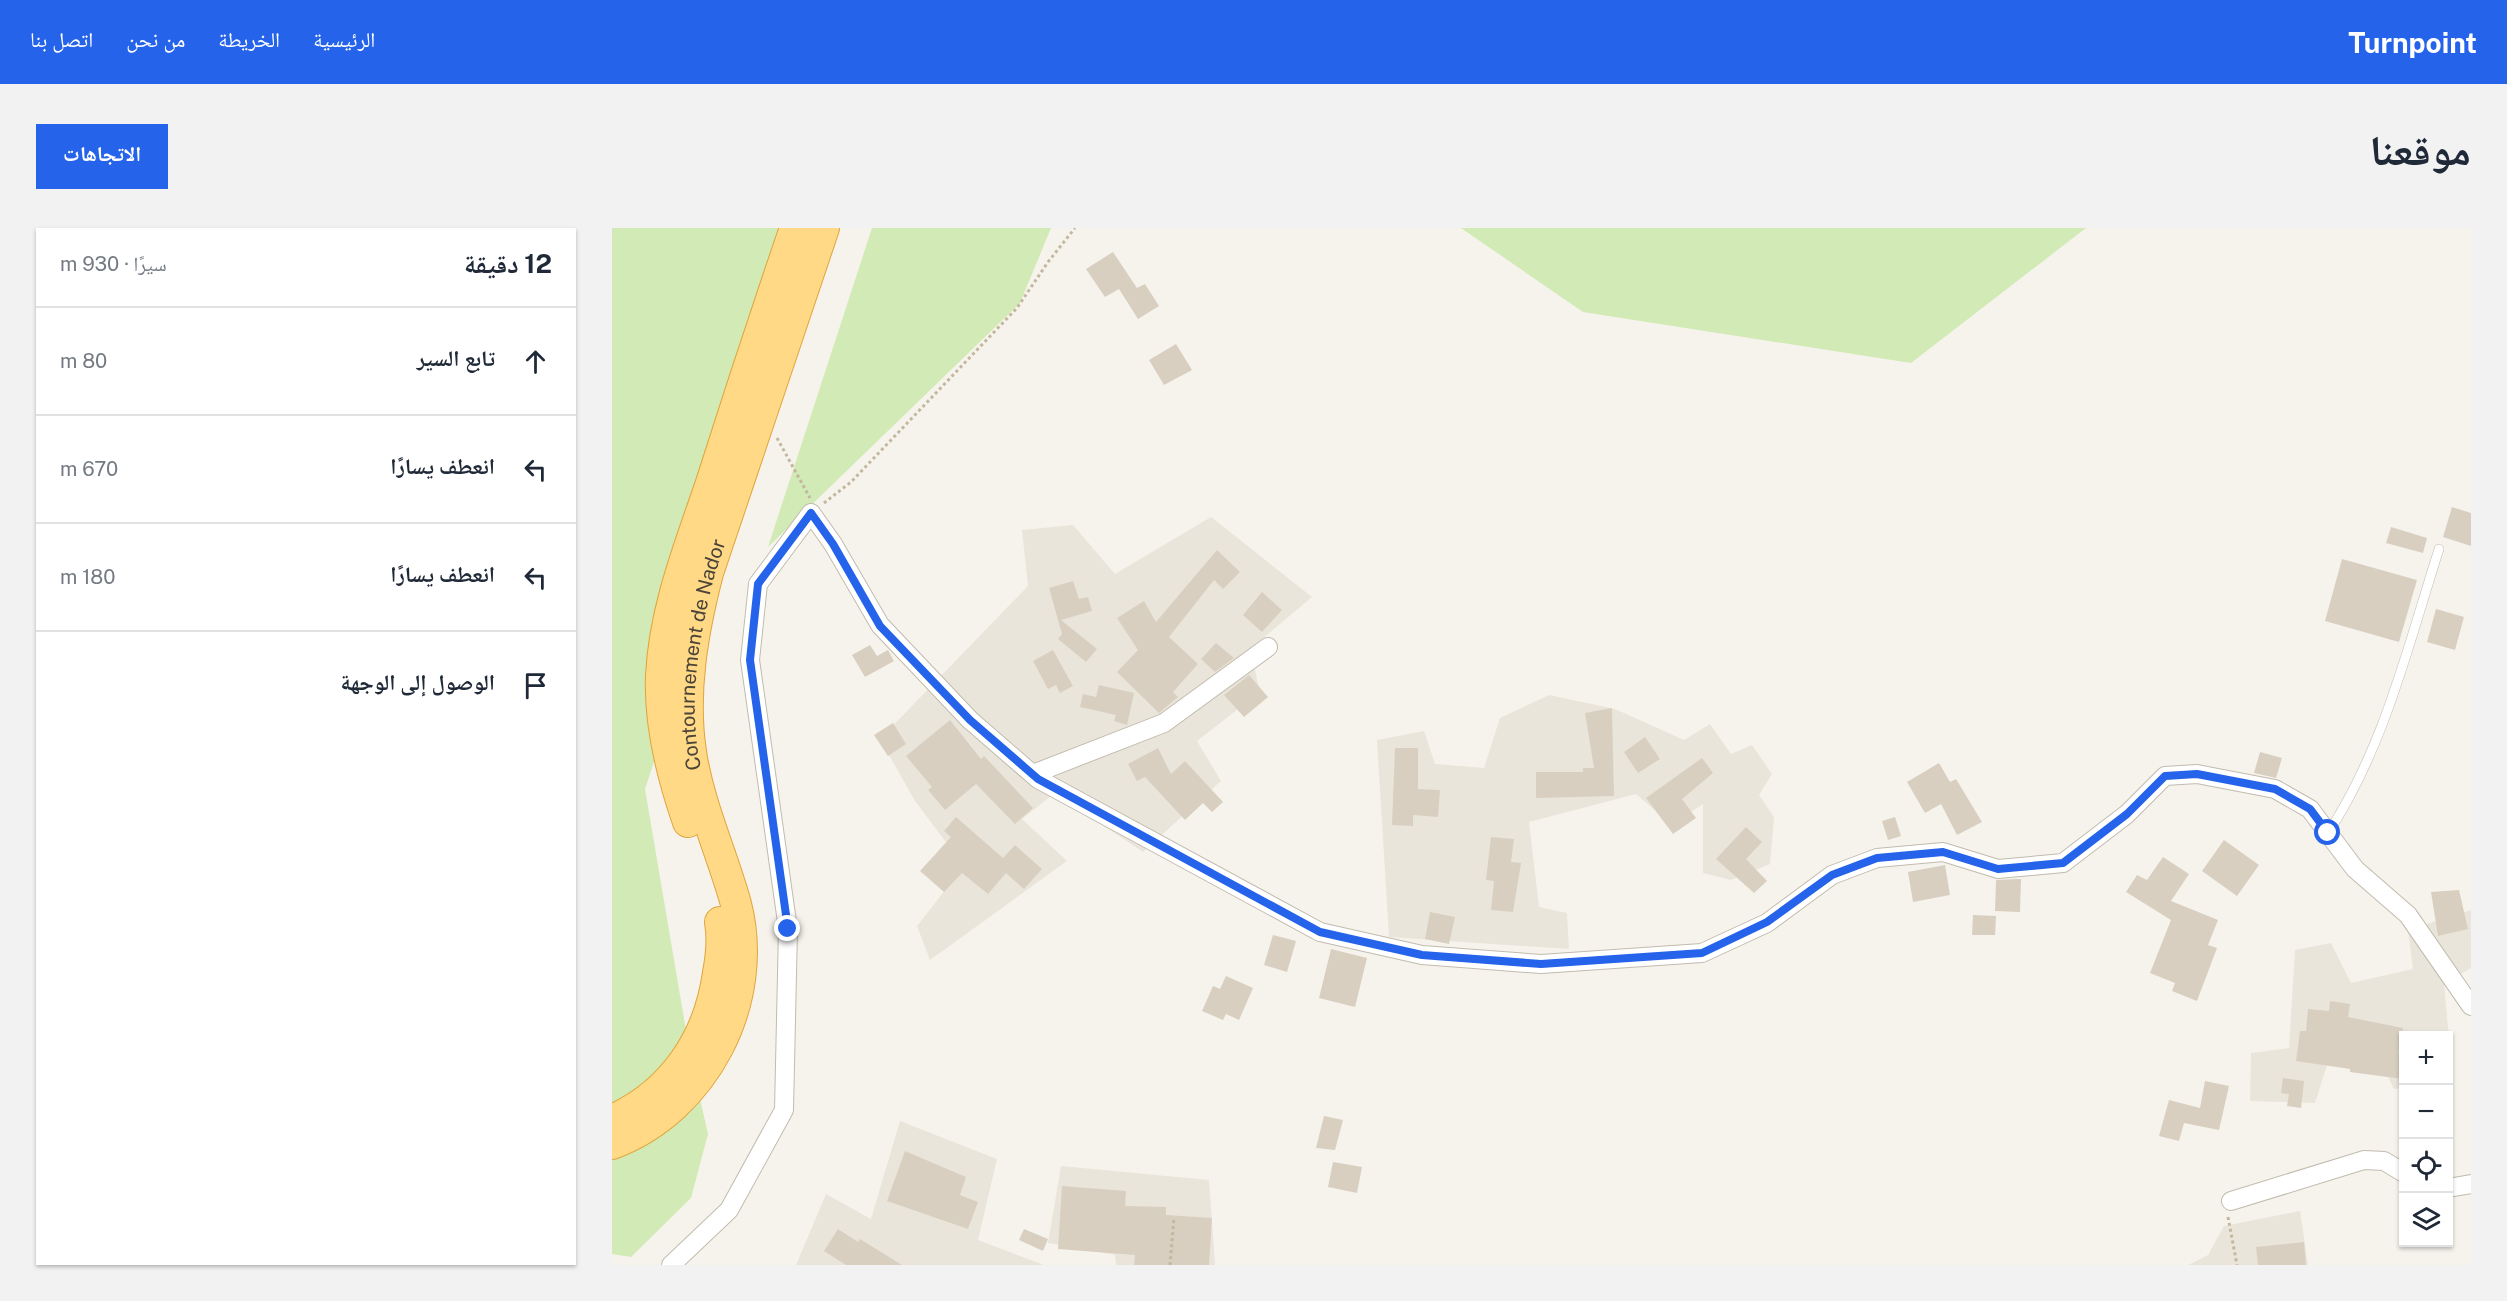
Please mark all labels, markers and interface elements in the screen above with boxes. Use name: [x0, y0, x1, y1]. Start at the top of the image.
text: Turnpoint: [2348, 26, 2477, 59]
text: اتصل بنا: [30, 27, 93, 52]
text: من نحن: [126, 27, 185, 52]
text: الخريطة: [218, 27, 280, 52]
text: الرئيسية: [313, 27, 375, 52]
button: الاتجاهات: [36, 124, 168, 189]
text: موقعنا: [2370, 125, 2471, 174]
text: 12 دقيقة: [464, 248, 552, 279]
text: سيرًا · 930 m: [60, 252, 167, 276]
text: تابع السير: [417, 345, 495, 371]
icon: ahead: [519, 345, 552, 378]
text: 80 m: [60, 349, 107, 373]
text: انعطف يسارًا: [390, 453, 495, 479]
icon: left: [519, 453, 552, 486]
text: 670 m: [60, 457, 118, 481]
street label: Contournement de Nador: [676, 536, 731, 773]
text: انعطف يسارًا: [390, 561, 495, 587]
icon: left: [519, 561, 552, 594]
text: 180 m: [60, 565, 115, 589]
text: الوصول إلى الوجهة: [340, 669, 495, 695]
icon: arrive: [519, 669, 552, 702]
route start: [2314, 819, 2340, 845]
route end: [774, 915, 800, 941]
map controls: [2399, 1031, 2453, 1247]
button: +: [2399, 1031, 2453, 1085]
button: −: [2399, 1085, 2453, 1139]
button: locate: [2399, 1139, 2453, 1193]
button: layers: [2399, 1193, 2453, 1247]

